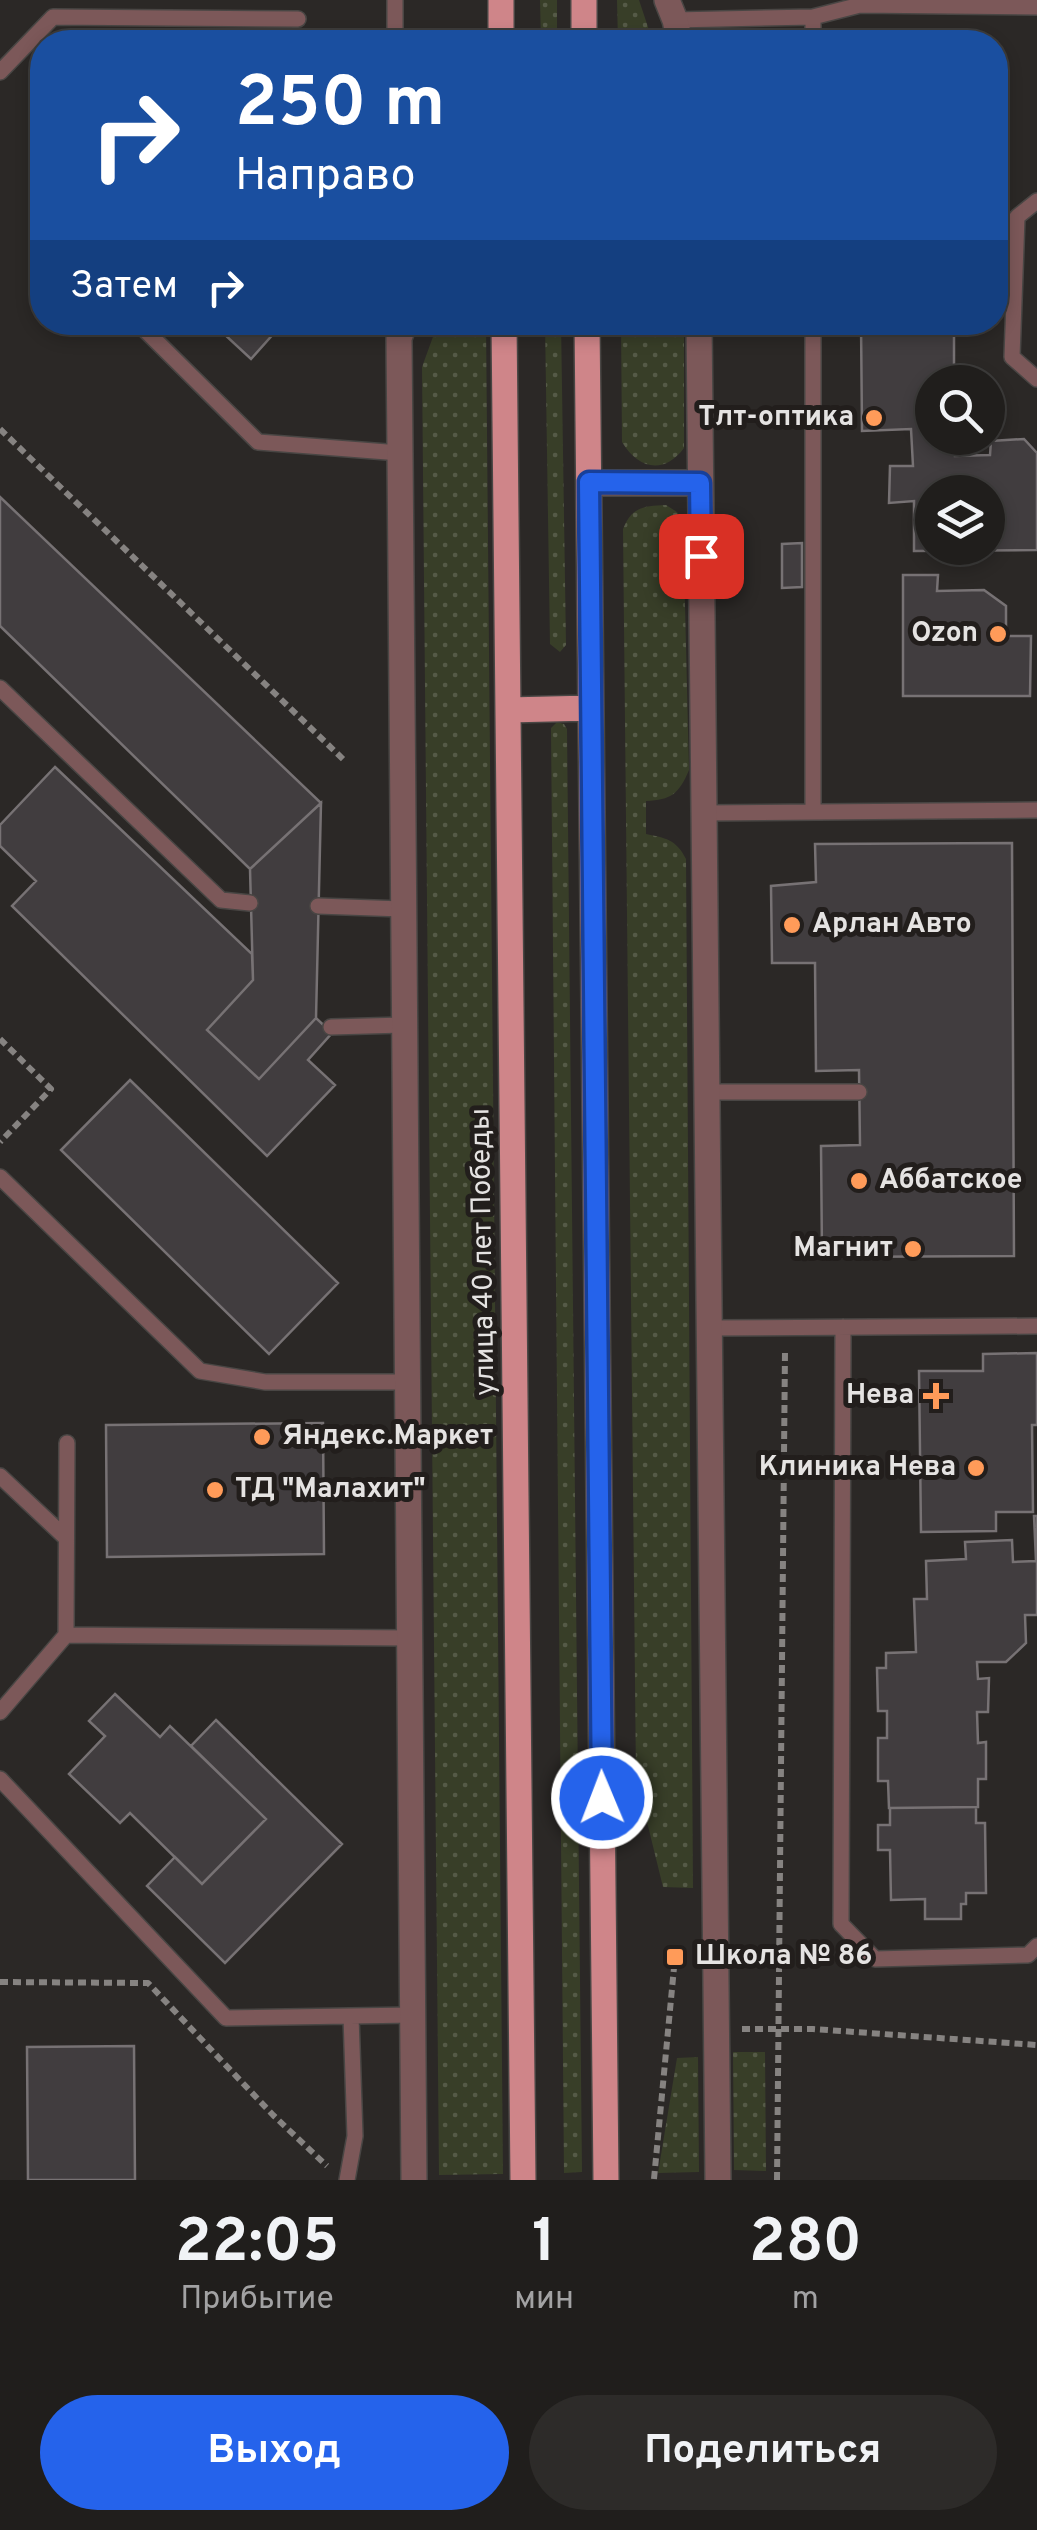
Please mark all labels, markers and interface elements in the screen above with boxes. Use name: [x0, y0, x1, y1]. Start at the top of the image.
text: 250 m: [235, 62, 445, 151]
icon: right: [70, 70, 200, 200]
text: Направо: [235, 149, 416, 206]
icon: right: [198, 260, 253, 315]
text: Затем: [70, 263, 178, 312]
map controls: [915, 365, 1005, 565]
button: search: [915, 365, 1005, 455]
place label: Тлт-оптика: [698, 400, 854, 436]
marker: Тлт-оптика: [863, 407, 885, 429]
button: layers: [915, 475, 1005, 565]
pin: [659, 514, 744, 599]
icon: arrive: [674, 529, 729, 584]
place label: Ozon: [911, 616, 978, 652]
marker: Ozon: [987, 623, 1009, 645]
place label: Арлан Авто: [812, 907, 972, 943]
marker: Арлан Авто: [781, 914, 803, 936]
street label: улица 40 лет Победы: [463, 1108, 505, 1396]
place label: Аббатское: [879, 1163, 1022, 1199]
marker: Аббатское: [848, 1170, 870, 1192]
place label: Магнит: [793, 1231, 893, 1267]
marker: Магнит: [902, 1238, 924, 1260]
place label: Нева: [846, 1378, 914, 1414]
marker: Нева: [923, 1383, 949, 1409]
place label: Яндекс.Маркет: [282, 1419, 493, 1455]
marker: Яндекс.Маркет: [251, 1426, 273, 1448]
place label: Клиника Нева: [759, 1450, 956, 1486]
marker: Клиника Нева: [965, 1457, 987, 1479]
place label: ТД "Малахит": [235, 1472, 426, 1508]
marker: ТД "Малахит": [204, 1479, 226, 1501]
position arrow: [550, 1746, 654, 1850]
place label: Школа № 86: [695, 1939, 873, 1975]
marker: Школа № 86: [664, 1946, 686, 1968]
text: 22:05: [175, 2207, 339, 2283]
text: 1: [532, 2207, 556, 2283]
text: 280: [749, 2207, 862, 2283]
text: Прибытие: [180, 2280, 334, 2320]
text: мин: [514, 2280, 574, 2320]
text: m: [792, 2280, 819, 2320]
button: Выход: [40, 2395, 509, 2510]
button: Поделиться: [529, 2395, 997, 2510]

